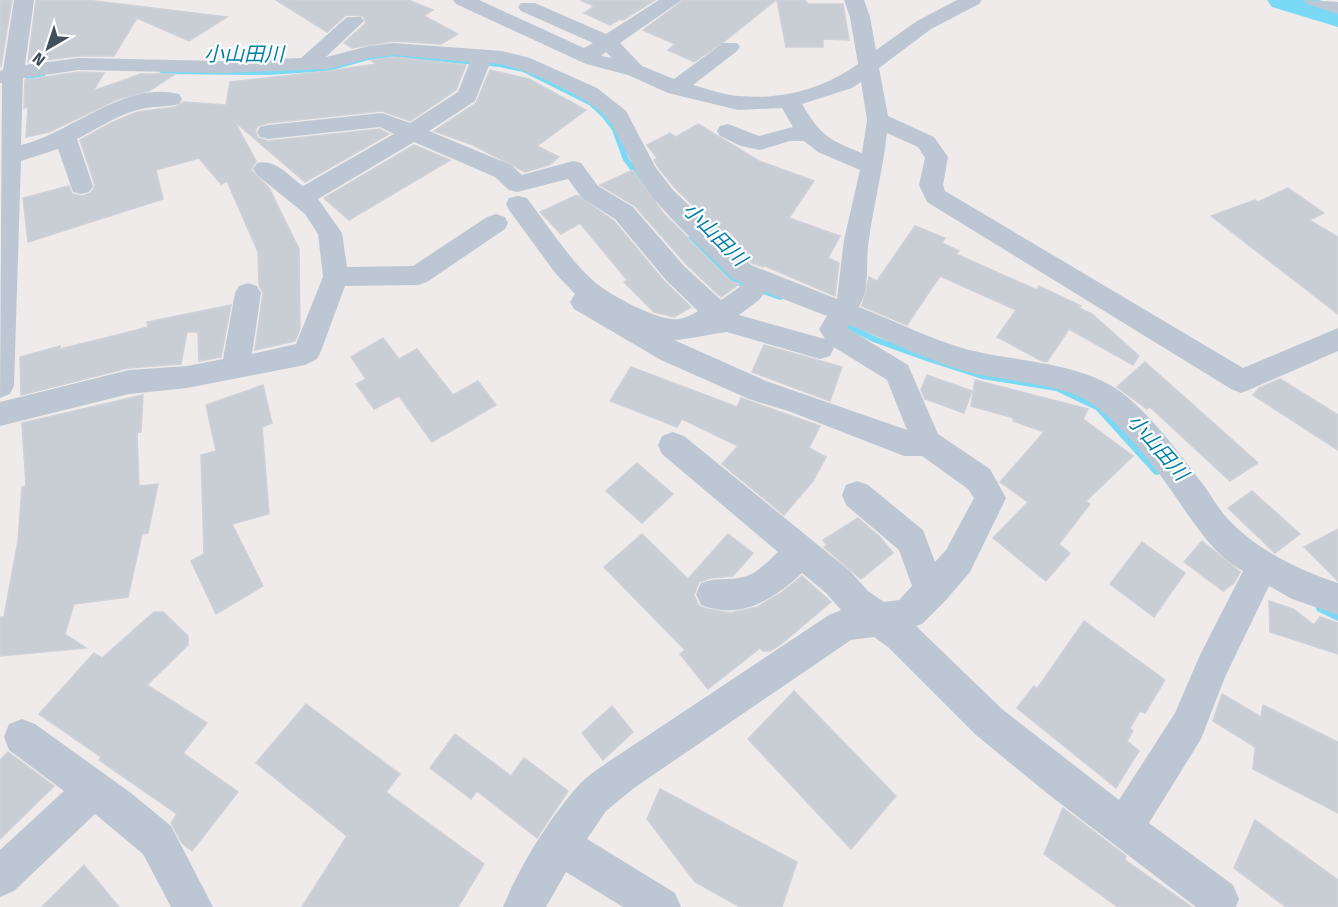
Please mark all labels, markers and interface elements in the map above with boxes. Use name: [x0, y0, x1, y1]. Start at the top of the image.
north arrow: [18, 18, 78, 78]
water label: 小山田川: [204, 42, 286, 66]
text: N: [29, 49, 49, 70]
water label: 小山田川: [678, 197, 753, 272]
water label: 小山田川: [1123, 409, 1195, 487]

